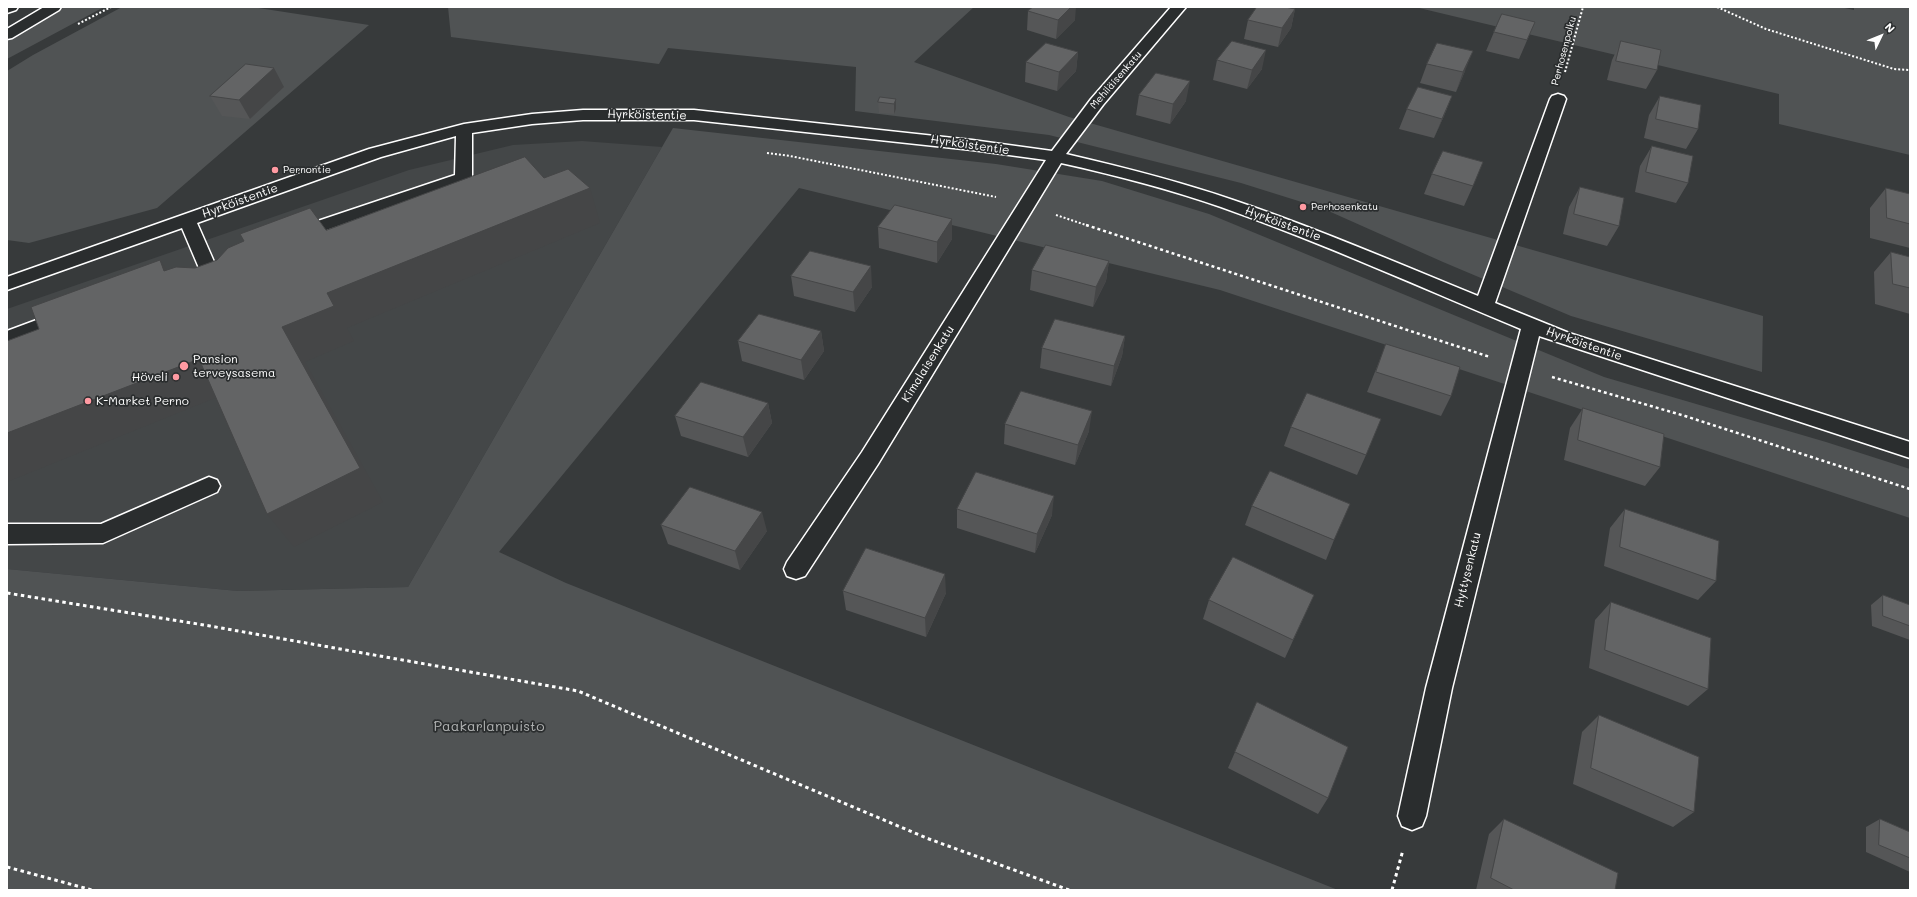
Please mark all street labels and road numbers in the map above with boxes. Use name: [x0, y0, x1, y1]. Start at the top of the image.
street label: Perhosenpolku: [1549, 15, 1579, 87]
street label: Mehiläisenkatu: [1088, 49, 1144, 111]
street label: Hyrköistentie: [607, 107, 687, 123]
street label: Hyrköistentie: [930, 132, 1010, 158]
street label: Hyrköistentie: [200, 181, 280, 221]
street label: Hyrköistentie: [1243, 204, 1323, 244]
street label: Kimalaisenkatu: [899, 323, 957, 405]
street label: Hyrköistentie: [1544, 324, 1624, 364]
street label: Hyttysenkatu: [1452, 531, 1484, 609]

